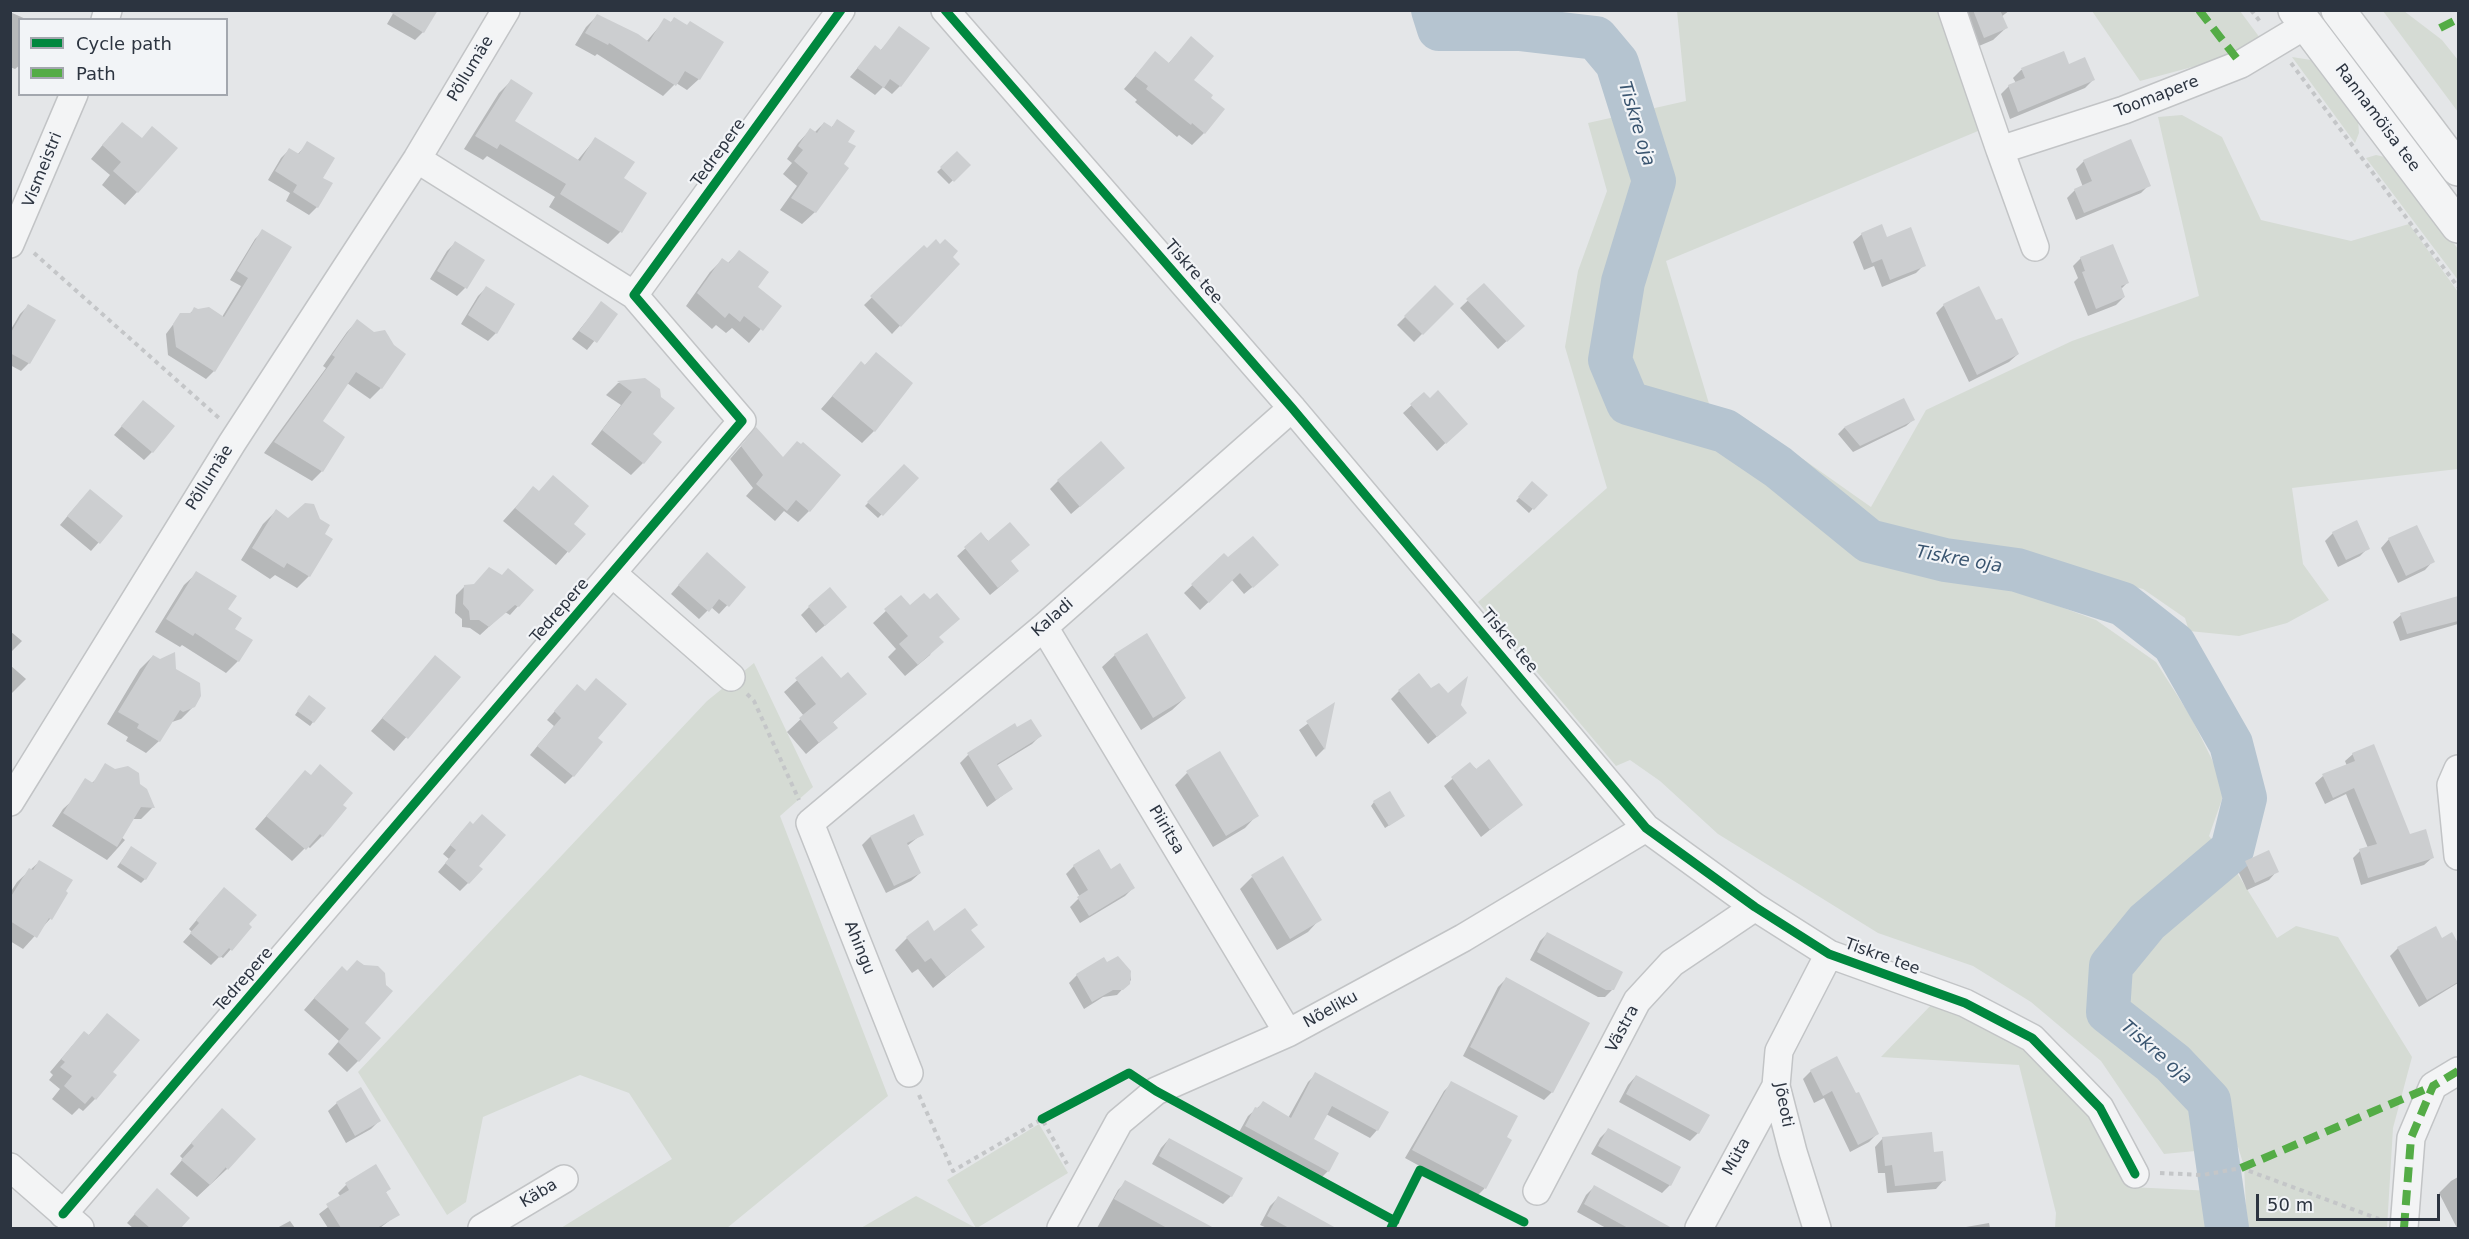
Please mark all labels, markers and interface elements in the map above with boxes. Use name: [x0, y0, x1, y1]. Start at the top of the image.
legend: [18, 18, 228, 96]
text: Cycle path: [76, 33, 172, 54]
street label: Põllumäe: [444, 33, 498, 105]
street label: Rannamõisa tee: [2330, 60, 2424, 176]
text: Path: [76, 63, 116, 84]
street label: Toomapere: [2112, 72, 2202, 122]
water label: Tiskre oja: [1613, 79, 1659, 169]
street label: Tedrepere: [688, 115, 750, 191]
street label: Vismeistri: [19, 130, 67, 210]
street label: Tiskre tee: [1160, 236, 1226, 308]
street label: Põllumäe: [182, 442, 238, 514]
water label: Tiskre oja: [1914, 542, 2004, 578]
street label: Tedrepere: [527, 575, 593, 647]
street label: Kaladi: [1028, 595, 1078, 641]
street label: Tiskre tee: [1476, 605, 1542, 677]
street label: Piiritsa: [1144, 802, 1188, 858]
street label: Ahingu: [840, 918, 878, 978]
street label: Tiskre tee: [1842, 935, 1922, 979]
street label: Tedrepere: [211, 944, 277, 1016]
street label: Nõeliku: [1300, 987, 1362, 1033]
street label: Västra: [1603, 1002, 1643, 1056]
water label: Tiskre oja: [2116, 1016, 2196, 1090]
street label: Jõeoti: [1769, 1081, 1797, 1129]
street label: Müta: [1719, 1135, 1755, 1179]
street label: Käba: [517, 1175, 561, 1213]
scale bar: [2259, 1182, 2444, 1220]
text: 50 m: [2267, 1194, 2313, 1215]

